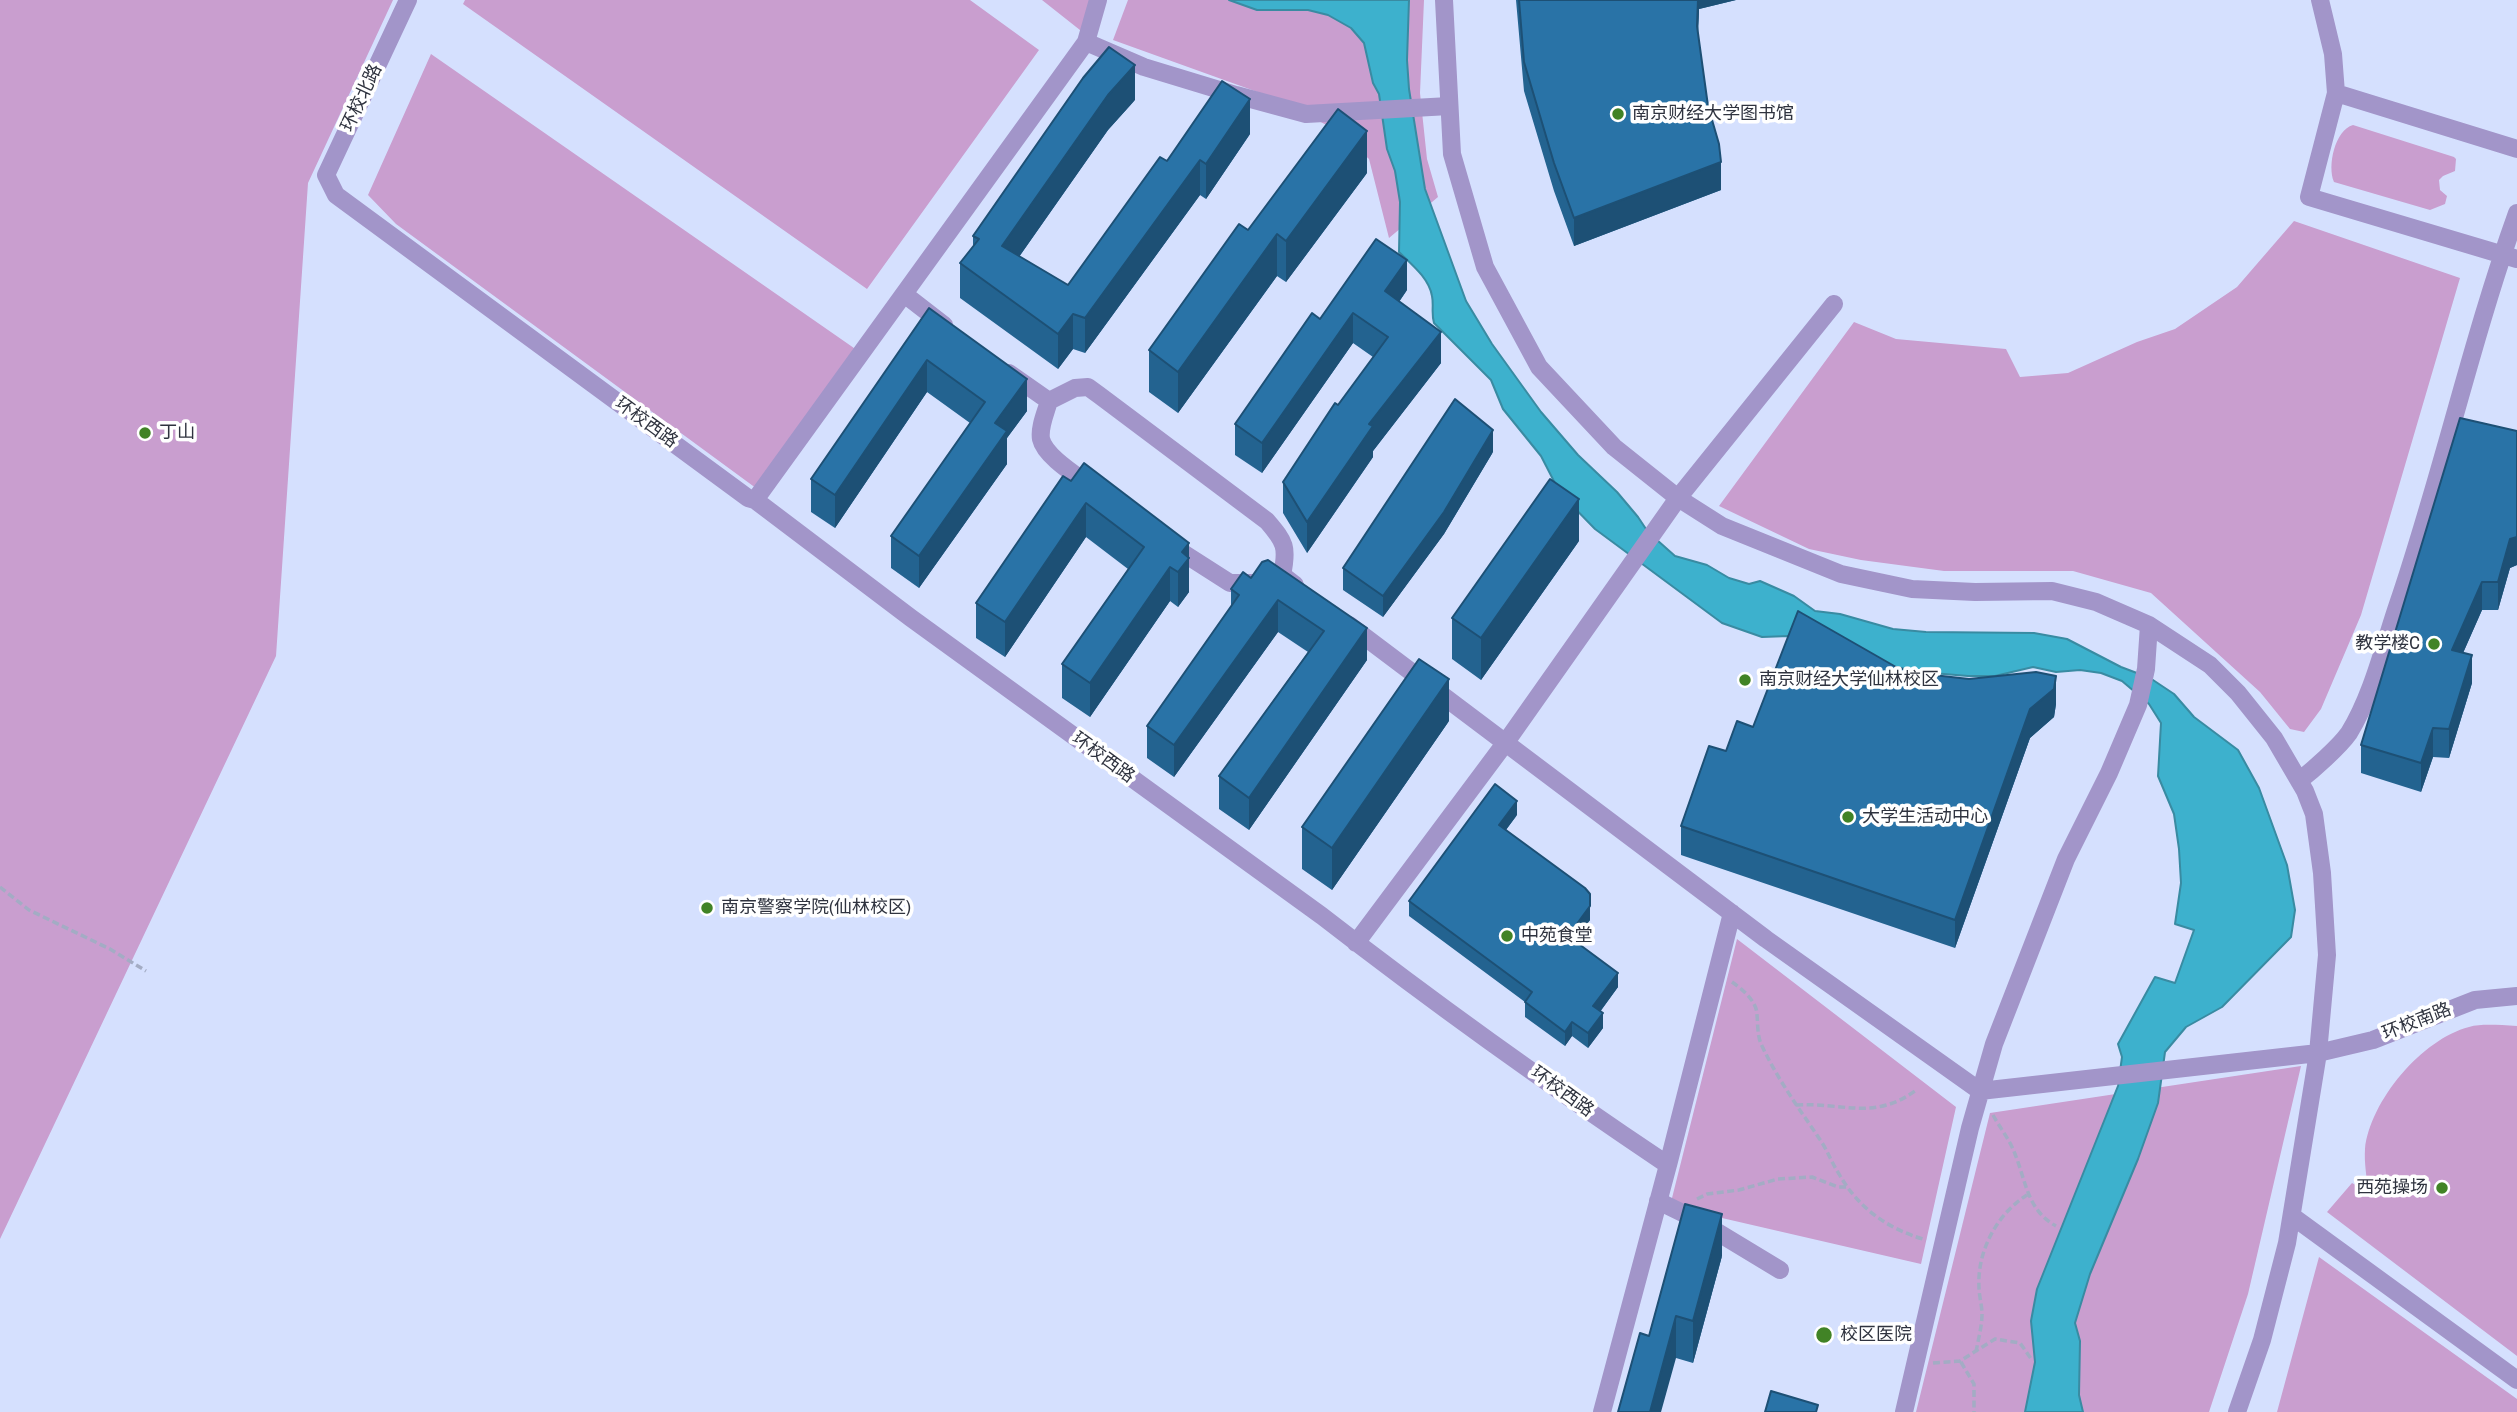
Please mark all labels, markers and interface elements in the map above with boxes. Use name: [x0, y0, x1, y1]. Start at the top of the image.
street label: 环校北路: [337, 61, 387, 135]
place label: 南京财经大学图书馆: [1632, 103, 1794, 125]
marker: 南京财经大学图书馆: [1610, 106, 1626, 122]
street label: 环校西路: [611, 393, 681, 453]
place label: 丁山: [159, 422, 195, 444]
marker: 丁山: [137, 425, 153, 441]
place label: 教学楼C: [2355, 633, 2420, 655]
marker: 教学楼C: [2426, 636, 2442, 652]
place label: 南京财经大学仙林校区: [1759, 669, 1939, 691]
marker: 南京财经大学仙林校区: [1737, 672, 1753, 688]
street label: 环校西路: [1068, 728, 1138, 788]
place label: 大学生活动中心: [1862, 806, 1988, 828]
marker: 大学生活动中心: [1840, 809, 1856, 825]
place label: 南京警察学院(仙林校区): [721, 897, 911, 919]
marker: 南京警察学院(仙林校区): [699, 900, 715, 916]
place label: 中苑食堂: [1521, 925, 1593, 947]
marker: 中苑食堂: [1499, 928, 1515, 944]
street label: 环校南路: [2380, 999, 2454, 1045]
street label: 环校西路: [1527, 1062, 1597, 1122]
place label: 西苑操场: [2356, 1177, 2428, 1199]
marker: 西苑操场: [2434, 1180, 2450, 1196]
place label: 校区医院: [1840, 1324, 1912, 1346]
marker: 校区医院: [1814, 1325, 1834, 1345]

